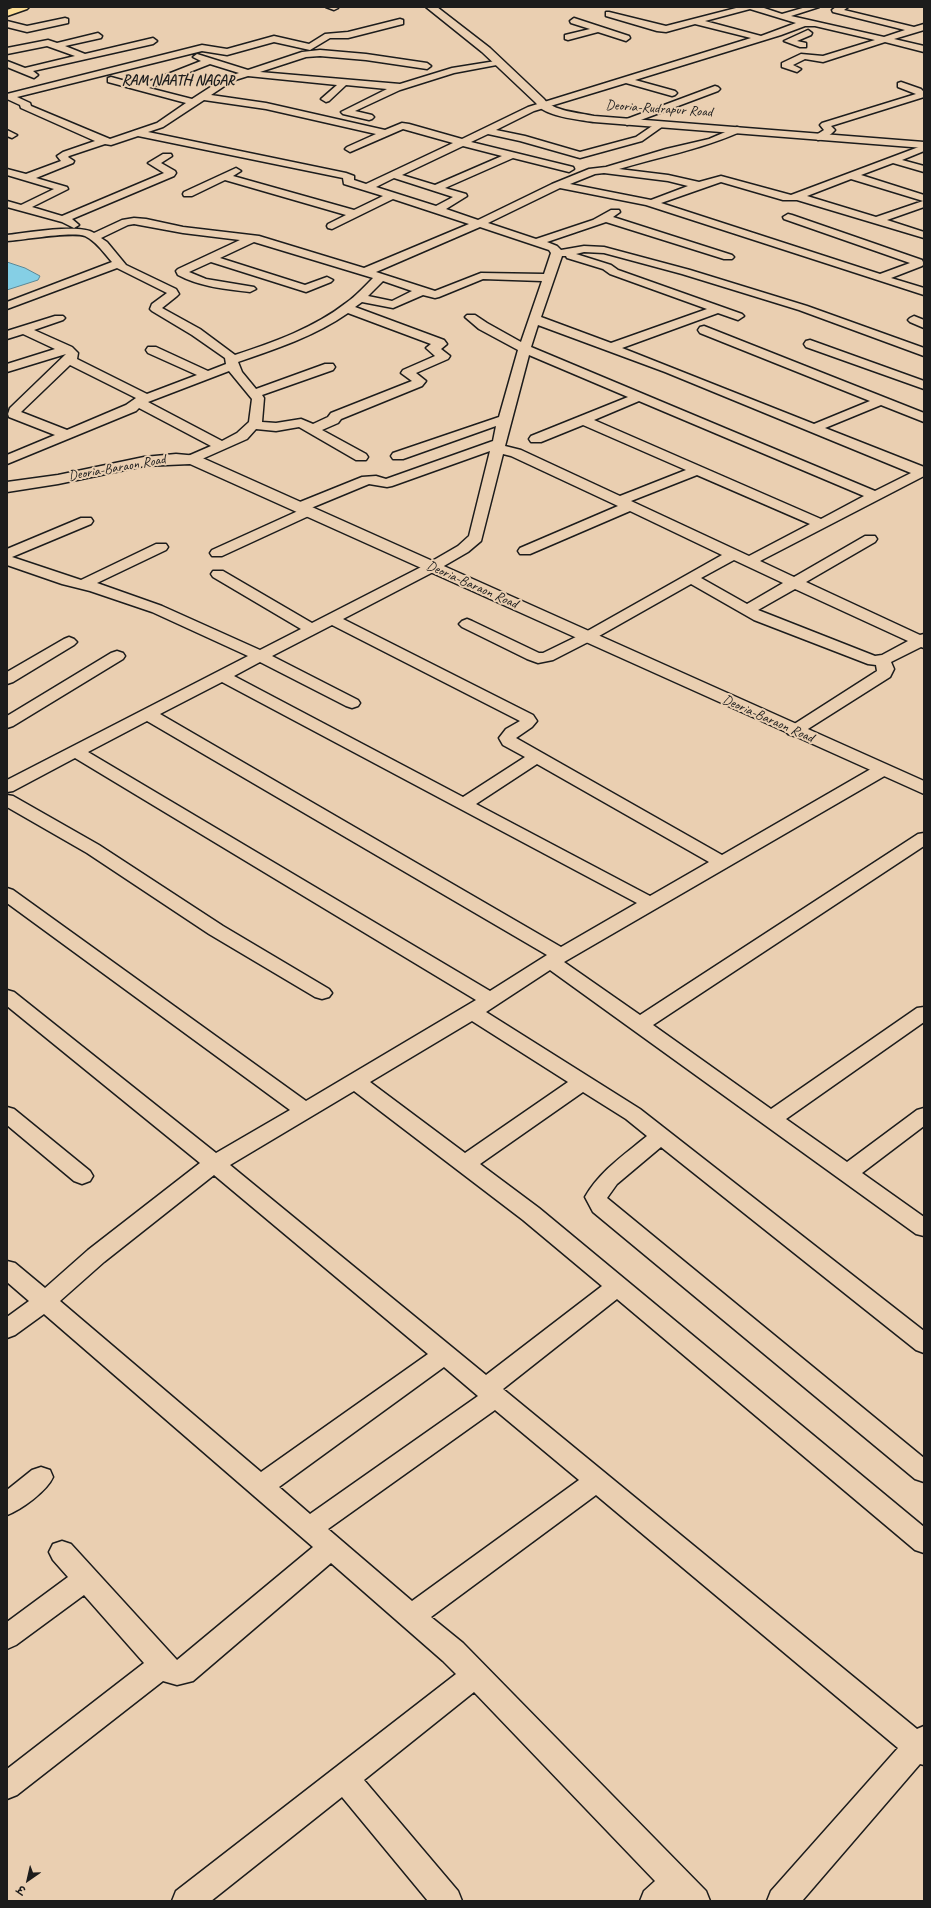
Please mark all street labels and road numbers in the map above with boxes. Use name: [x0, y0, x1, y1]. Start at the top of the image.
street label: Deoria-Rudrapur Road: [605, 97, 713, 121]
street label: Deoria-Baraon Road: [67, 451, 167, 485]
street label: Deoria-Baraon Road: [424, 557, 520, 613]
street label: Deoria-Baraon Road: [720, 691, 816, 747]

